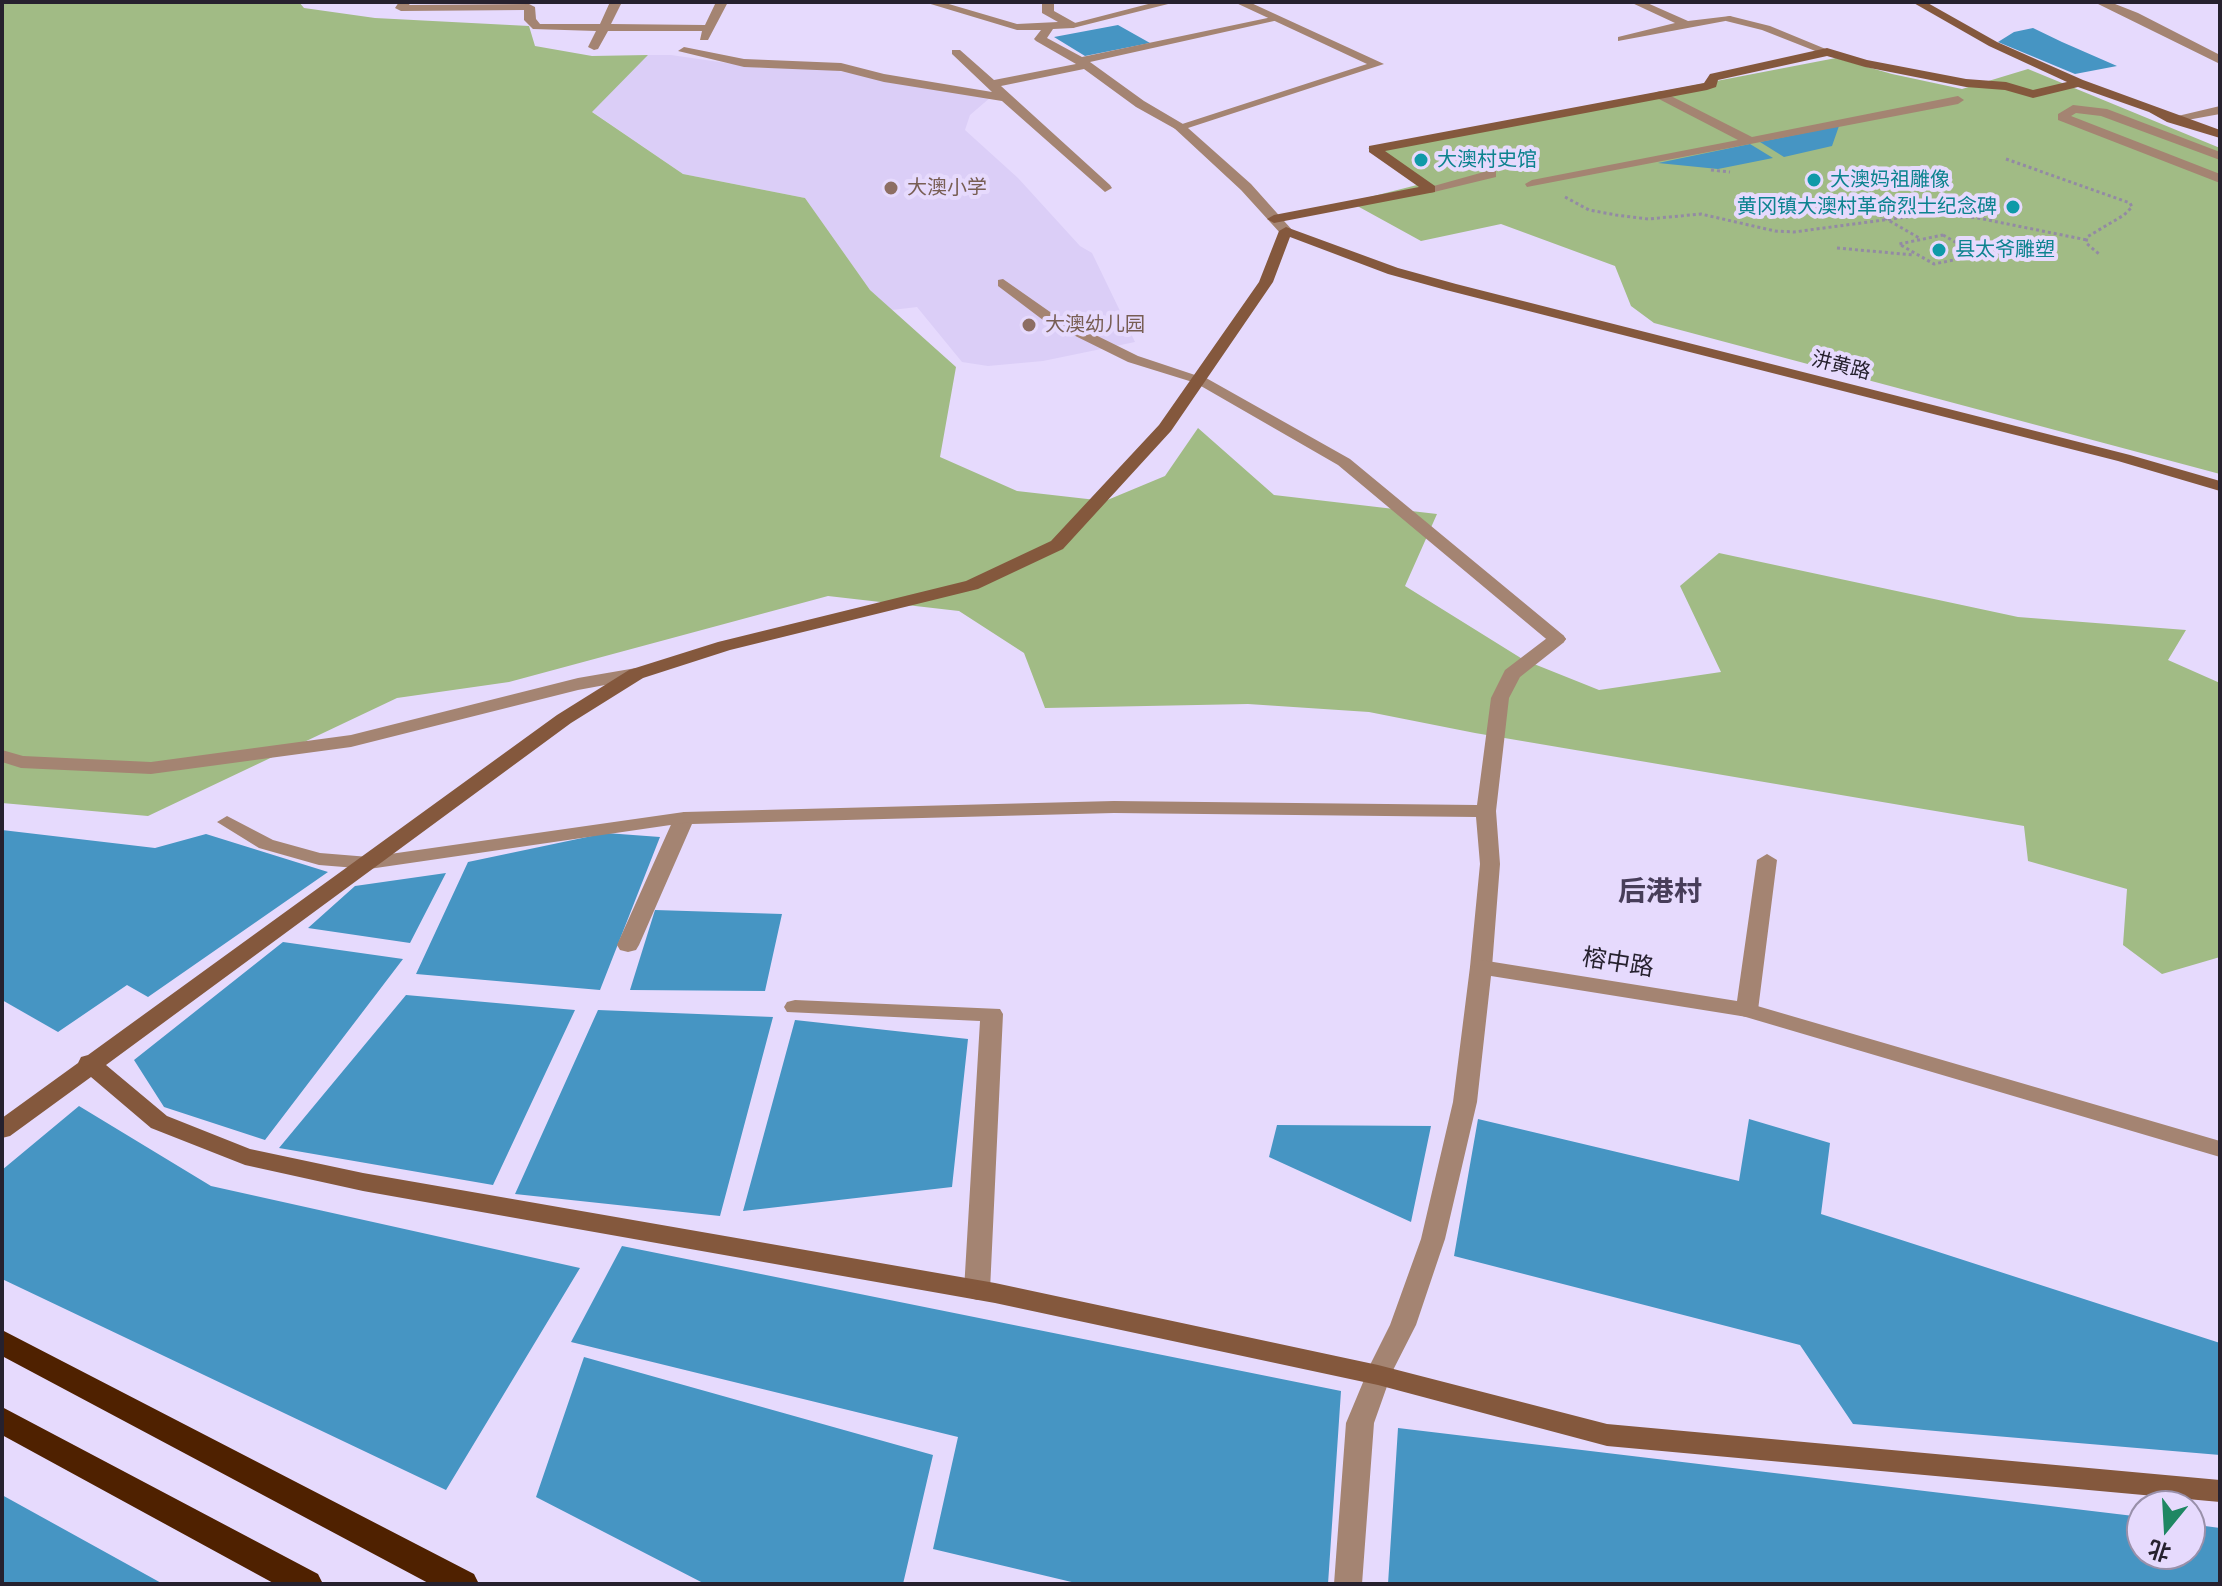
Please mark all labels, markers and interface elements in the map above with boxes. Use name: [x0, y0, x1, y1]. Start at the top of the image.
place label: 大澳村史馆: [1437, 148, 1537, 172]
marker: 大澳村史馆: [1412, 151, 1430, 169]
place label: 大澳妈祖雕像: [1830, 168, 1950, 192]
marker: 大澳妈祖雕像: [1805, 171, 1823, 189]
place label: 大澳小学: [907, 176, 987, 200]
marker: 大澳小学: [882, 179, 900, 197]
place label: 黄冈镇大澳村革命烈士纪念碑: [1737, 195, 1997, 219]
marker: 黄冈镇大澳村革命烈士纪念碑: [2004, 198, 2022, 216]
place label: 县太爷雕塑: [1955, 238, 2055, 262]
marker: 县太爷雕塑: [1930, 241, 1948, 259]
place label: 大澳幼儿园: [1045, 313, 1145, 337]
marker: 大澳幼儿园: [1020, 316, 1038, 334]
street label: 汫黄路: [1809, 347, 1873, 385]
district label: 后港村: [1618, 876, 1702, 910]
street label: 榕中路: [1580, 943, 1656, 983]
north arrow: [2126, 1490, 2206, 1570]
text: 北: [2145, 1535, 2174, 1567]

